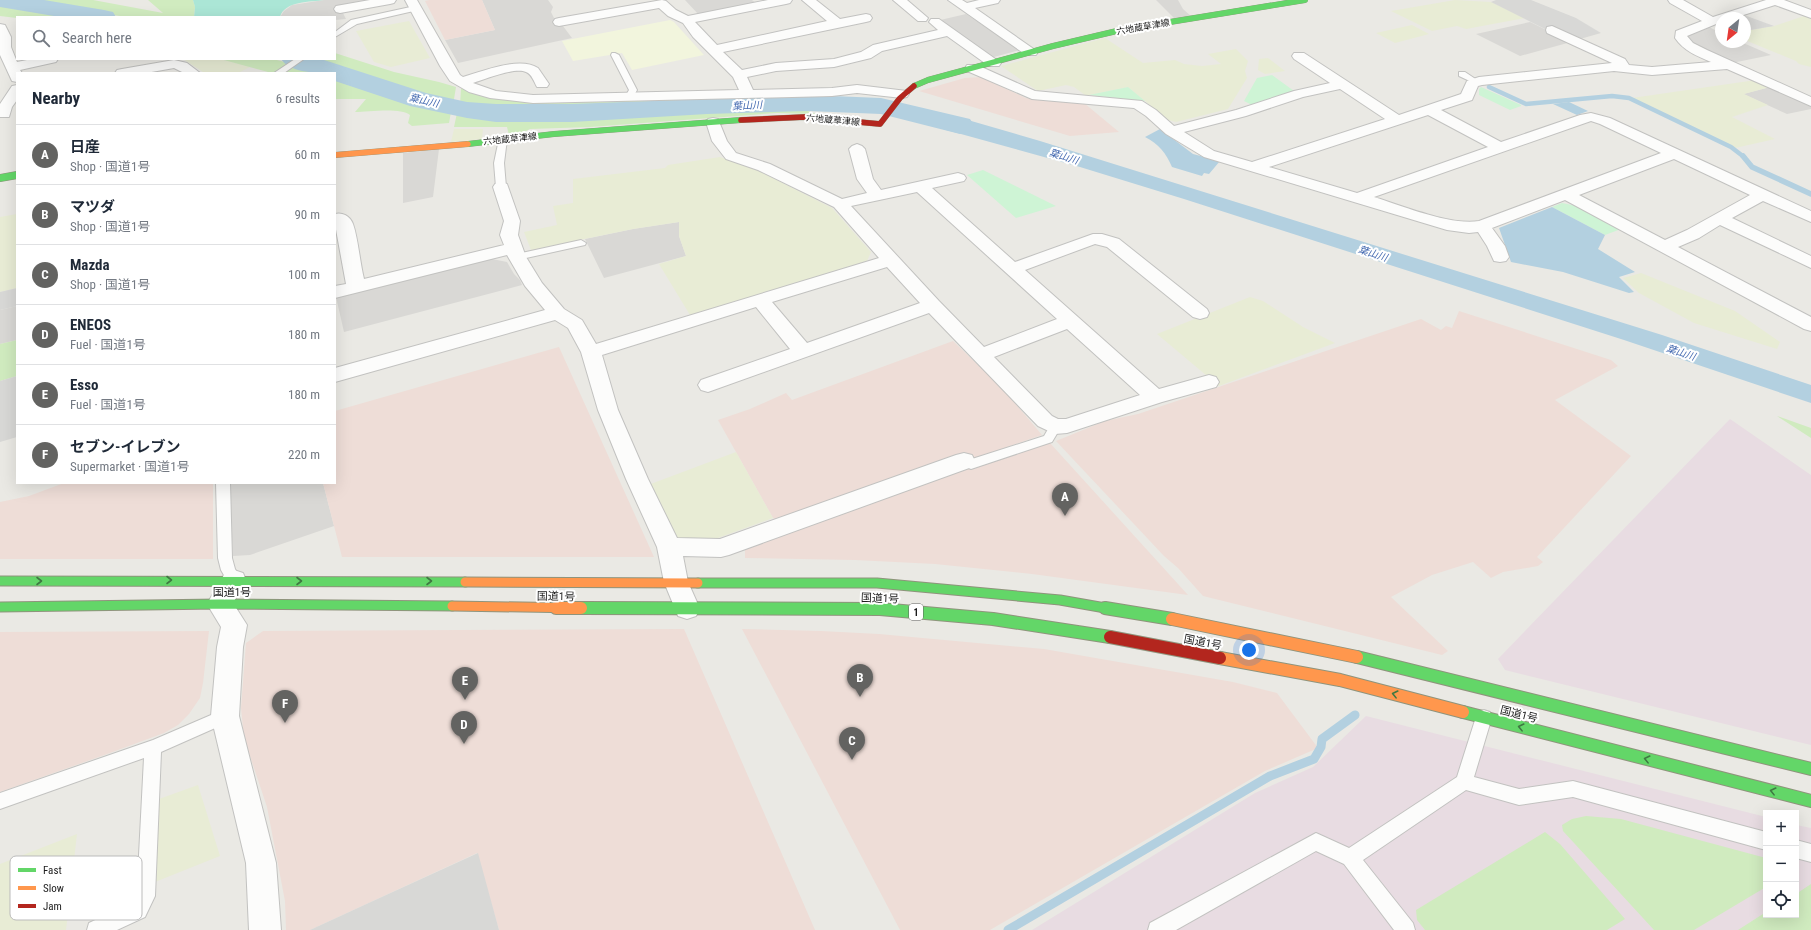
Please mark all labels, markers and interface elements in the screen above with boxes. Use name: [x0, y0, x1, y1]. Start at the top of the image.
north arrow: [1715, 12, 1751, 48]
search box: [16, 16, 336, 60]
street label: 六地蔵草津線: [1116, 17, 1171, 37]
icon: search: [30, 27, 52, 49]
text: Search here: [62, 29, 132, 47]
text: Nearby: [32, 88, 80, 108]
text: 6 results: [276, 91, 320, 106]
water label: 葉山川: [408, 92, 441, 109]
water label: 葉山川: [732, 99, 763, 112]
street label: 六地蔵草津線: [806, 113, 861, 127]
street label: 六地蔵草津線: [483, 131, 538, 147]
text: 日産: [70, 138, 100, 156]
text: A: [41, 147, 49, 162]
text: 60 m: [294, 147, 320, 162]
water label: 葉山川: [1048, 147, 1081, 166]
text: Shop · 国道1号: [70, 159, 151, 174]
text: マツダ: [70, 198, 115, 216]
text: B: [41, 207, 49, 222]
text: 90 m: [294, 207, 320, 222]
text: Shop · 国道1号: [70, 219, 151, 234]
water label: 葉山川: [1357, 244, 1390, 264]
text: Mazda: [70, 256, 110, 274]
text: C: [41, 267, 49, 282]
text: 100 m: [288, 267, 320, 282]
text: Shop · 国道1号: [70, 277, 151, 292]
text: ENEOS: [70, 316, 111, 334]
text: D: [41, 327, 49, 342]
text: 180 m: [288, 327, 320, 342]
text: Fuel · 国道1号: [70, 337, 146, 352]
water label: 葉山川: [1665, 343, 1698, 363]
text: Esso: [70, 376, 98, 394]
text: E: [42, 387, 48, 402]
text: 180 m: [288, 387, 320, 402]
text: Fuel · 国道1号: [70, 397, 146, 412]
text: セブン-イレブン: [70, 438, 180, 456]
text: F: [42, 447, 48, 462]
text: 220 m: [288, 447, 320, 462]
text: Supermarket · 国道1号: [70, 459, 190, 474]
pin: A: [1052, 483, 1078, 516]
one-way arrow: [166, 576, 172, 584]
one-way arrow: [296, 576, 302, 585]
one-way arrow: [36, 577, 42, 585]
one-way arrow: [426, 577, 432, 585]
street label: 国道1号: [213, 586, 251, 599]
street label: 国道1号: [537, 590, 575, 603]
street label: 国道1号: [861, 591, 899, 606]
road number: 1: [909, 604, 923, 620]
street label: 国道1号: [1183, 632, 1223, 653]
your location: [1239, 640, 1259, 660]
pin: B: [847, 664, 873, 697]
pin: E: [452, 667, 478, 700]
pin: F: [272, 690, 298, 723]
one-way arrow: [1392, 691, 1399, 699]
street label: 国道1号: [1499, 704, 1539, 725]
pin: D: [451, 711, 477, 744]
one-way arrow: [1518, 723, 1525, 731]
pin: C: [839, 727, 865, 760]
one-way arrow: [1644, 755, 1651, 764]
one-way arrow: [1770, 787, 1777, 796]
map controls: [1763, 810, 1799, 918]
button: +: [1763, 810, 1799, 846]
button: −: [1763, 846, 1799, 882]
legend: [10, 856, 142, 920]
text: Fast: [43, 864, 62, 877]
text: Slow: [43, 882, 64, 895]
button: locate: [1763, 882, 1799, 918]
text: Jam: [43, 900, 62, 913]

